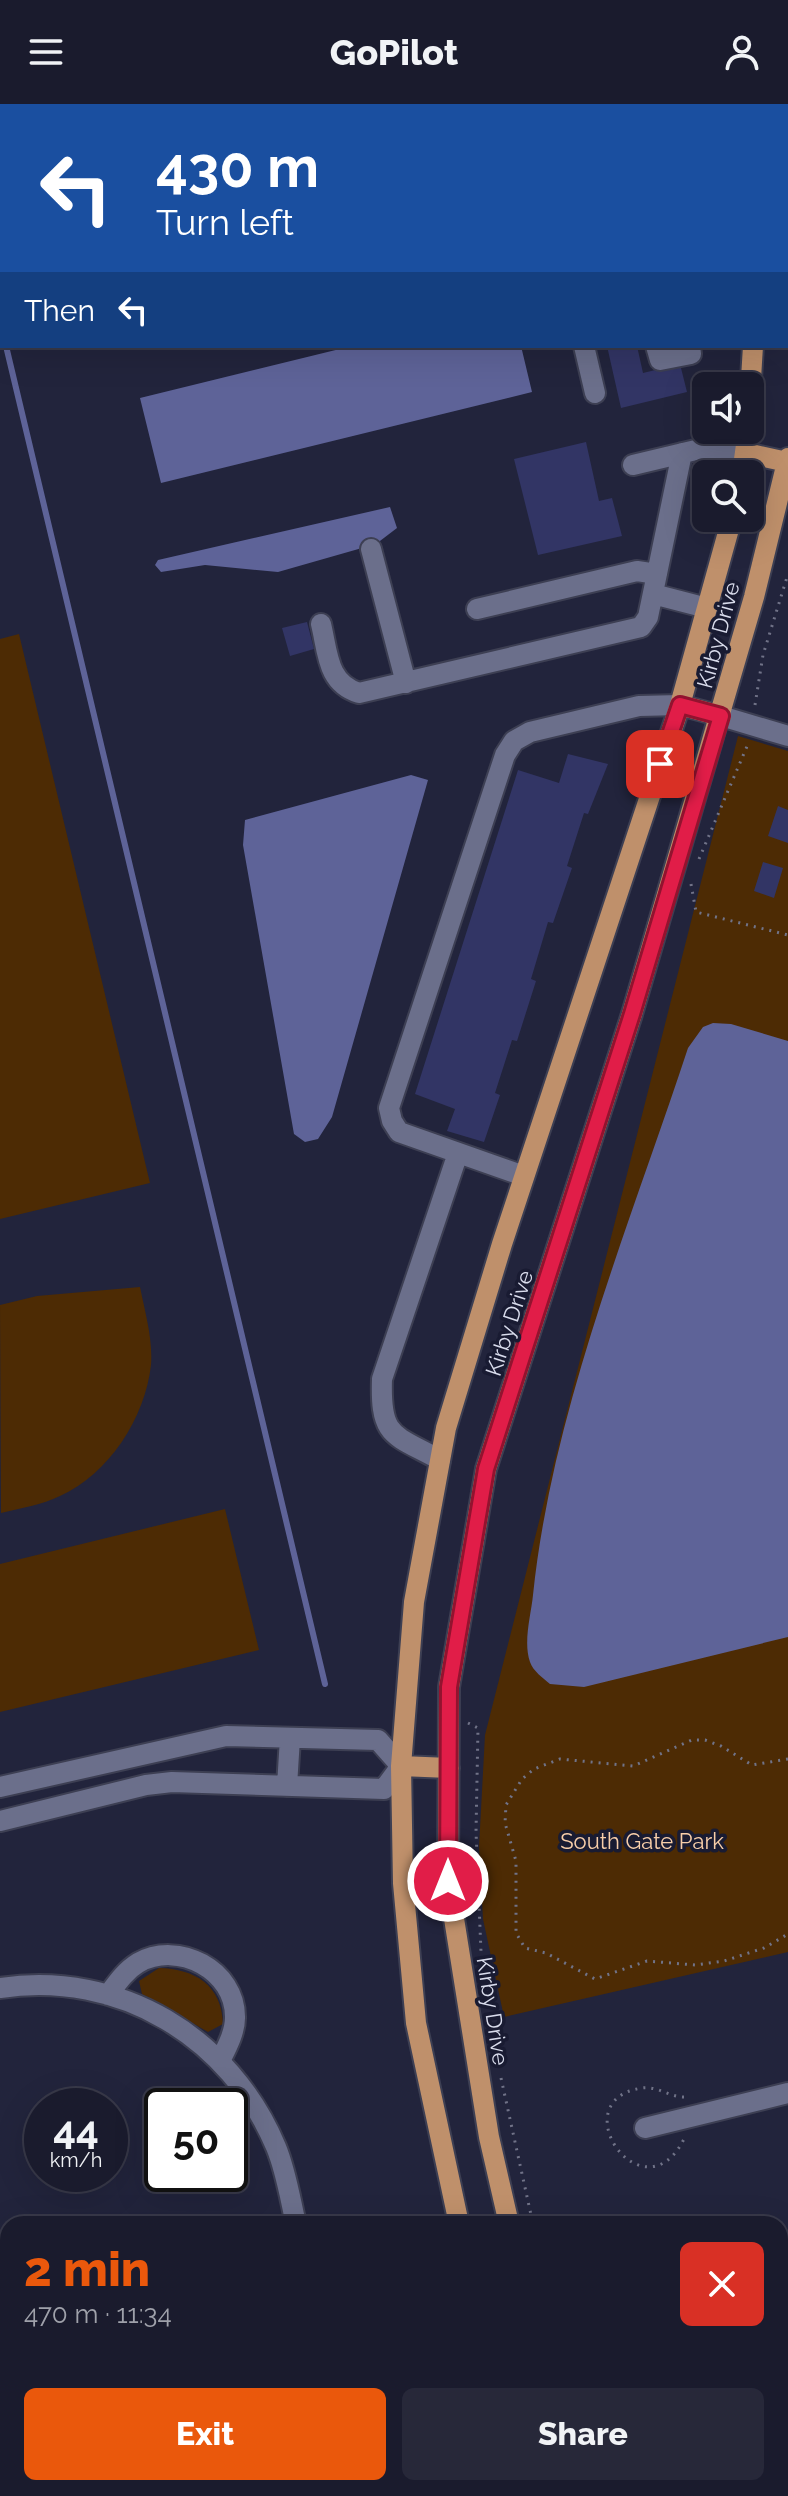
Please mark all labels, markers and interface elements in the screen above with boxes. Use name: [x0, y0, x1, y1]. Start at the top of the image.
icon: menu: [24, 30, 68, 74]
icon: person: [720, 30, 764, 74]
text: GoPilot: [330, 31, 458, 73]
text: 430 m: [156, 134, 319, 200]
icon: left: [24, 136, 128, 240]
text: Turn left: [156, 201, 294, 243]
icon: left: [111, 288, 155, 332]
text: Then: [24, 293, 95, 328]
map controls: [692, 372, 764, 532]
button: sound: [692, 372, 764, 444]
button: search: [692, 460, 764, 532]
street label: Kirby Drive: [691, 579, 745, 691]
pin: [626, 730, 694, 798]
icon: arrive: [638, 742, 682, 786]
street label: Kirby Drive: [480, 1267, 538, 1379]
park label: South Gate Park: [560, 1828, 724, 1854]
position arrow: [406, 1839, 490, 1923]
street label: Kirby Drive: [472, 1955, 514, 2067]
speed limit sign: 50: [144, 2088, 248, 2192]
text: 44: [53, 2106, 99, 2153]
text: km/h: [50, 2148, 102, 2172]
text: 2 min: [24, 2241, 150, 2297]
button: close: [680, 2242, 764, 2326]
text: 470 m · 11:34: [24, 2299, 172, 2329]
button: Exit: [24, 2388, 386, 2480]
button: Share: [402, 2388, 764, 2480]

